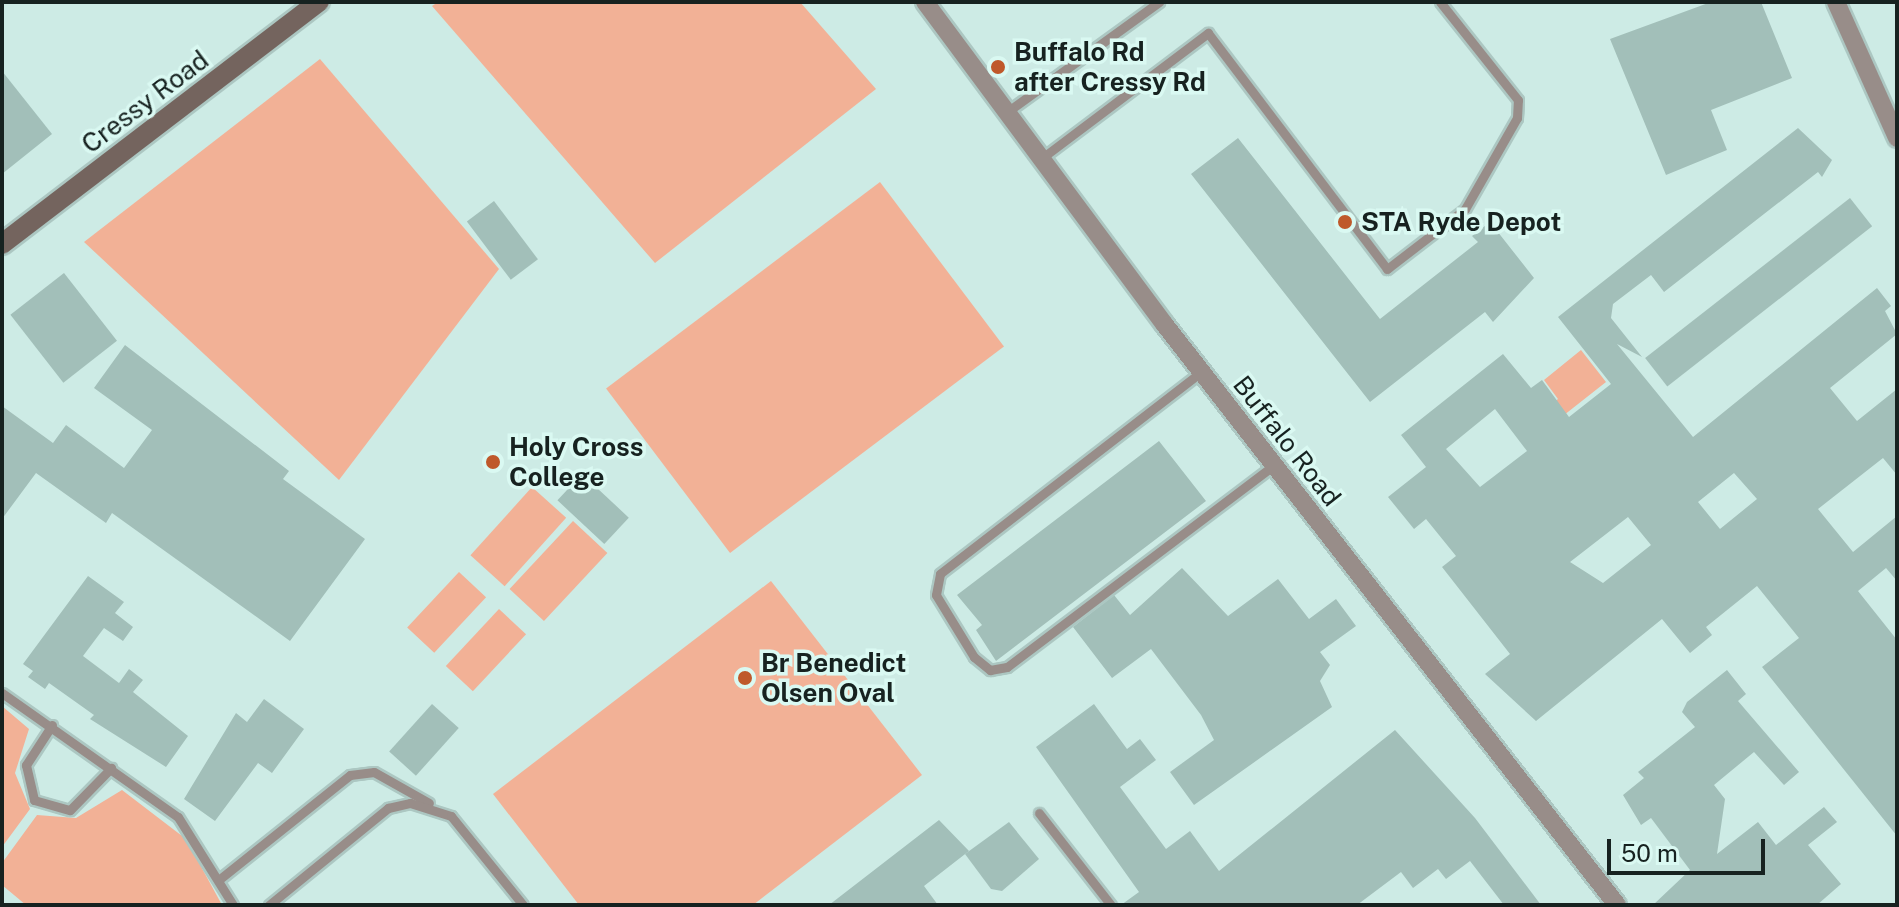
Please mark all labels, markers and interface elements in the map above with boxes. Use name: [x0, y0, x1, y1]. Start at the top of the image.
place label: Buffalo Rd after Cressy Rd: [1014, 36, 1206, 98]
street label: Cressy Road: [76, 44, 214, 160]
marker: Buffalo Rd after Cressy Rd: [989, 58, 1007, 76]
place label: STA Ryde Depot: [1361, 206, 1561, 238]
marker: STA Ryde Depot: [1336, 213, 1354, 231]
street label: Buffalo Road: [1226, 370, 1348, 512]
place label: Holy Cross College: [509, 431, 644, 492]
marker: Holy Cross College: [484, 453, 502, 471]
place label: Br Benedict Olsen Oval: [761, 647, 906, 708]
marker: Br Benedict Olsen Oval: [736, 669, 754, 687]
scale bar: [1611, 823, 1769, 873]
text: 50 m: [1621, 839, 1678, 867]

